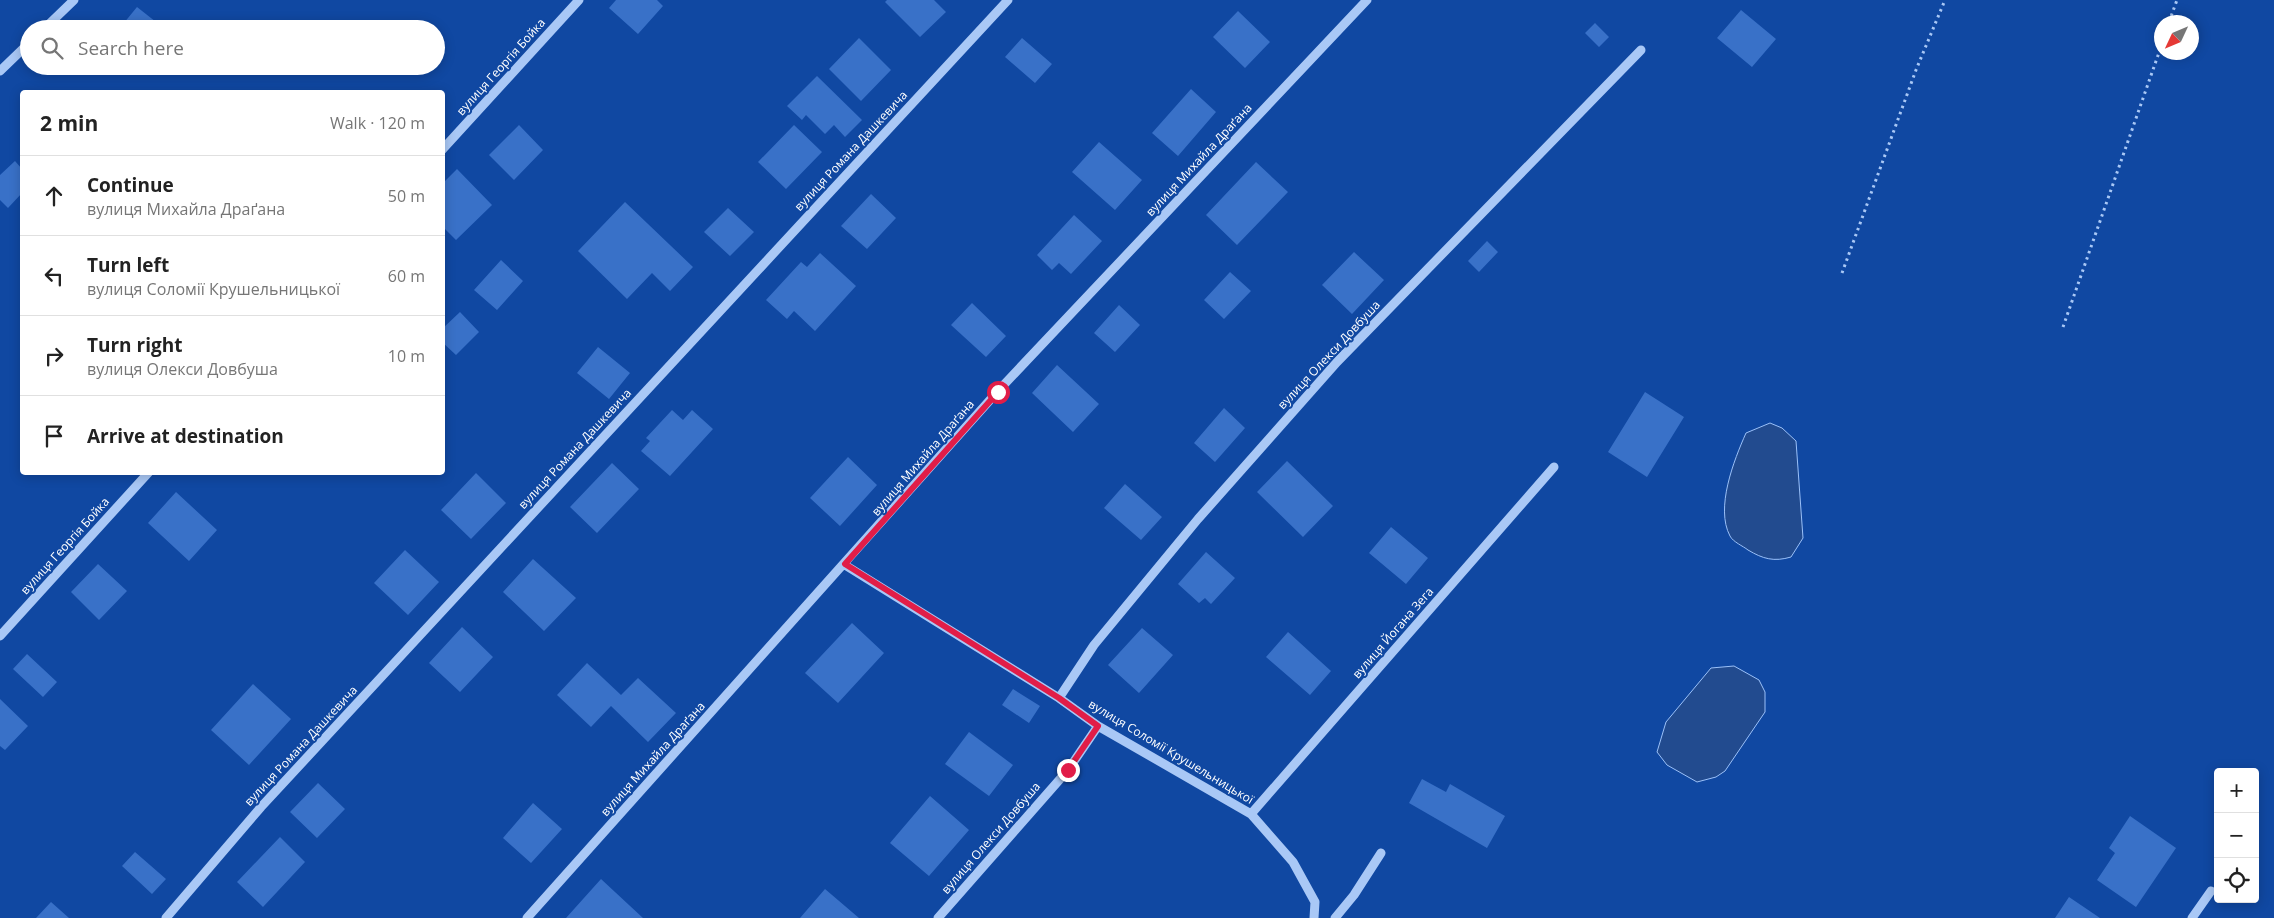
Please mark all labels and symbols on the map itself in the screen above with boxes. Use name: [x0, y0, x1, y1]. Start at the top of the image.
street label: вулиця Георгія Бойка: [452, 14, 549, 119]
north arrow: [2154, 15, 2199, 60]
street label: вулиця Романа Дашкевича: [790, 87, 911, 215]
street label: вулиця Михайла Драґана: [1142, 99, 1256, 220]
street label: вулиця Олекси Довбуша: [1274, 297, 1384, 413]
route start: [987, 381, 1010, 404]
street label: вулиця Романа Дашкевича: [514, 385, 635, 513]
street label: вулиця Михайла Драґана: [867, 396, 978, 519]
street label: вулиця Георгія Бойка: [16, 493, 113, 598]
street label: вулиця Йогана Зега: [1348, 583, 1437, 682]
street label: вулиця Романа Дашкевича: [240, 682, 361, 810]
street label: вулиця Соломії Крушельницької: [1086, 695, 1258, 808]
street label: вулиця Михайла Драґана: [597, 698, 709, 820]
route end: [1057, 759, 1080, 782]
street label: вулиця Олекси Довбуша: [937, 778, 1044, 897]

